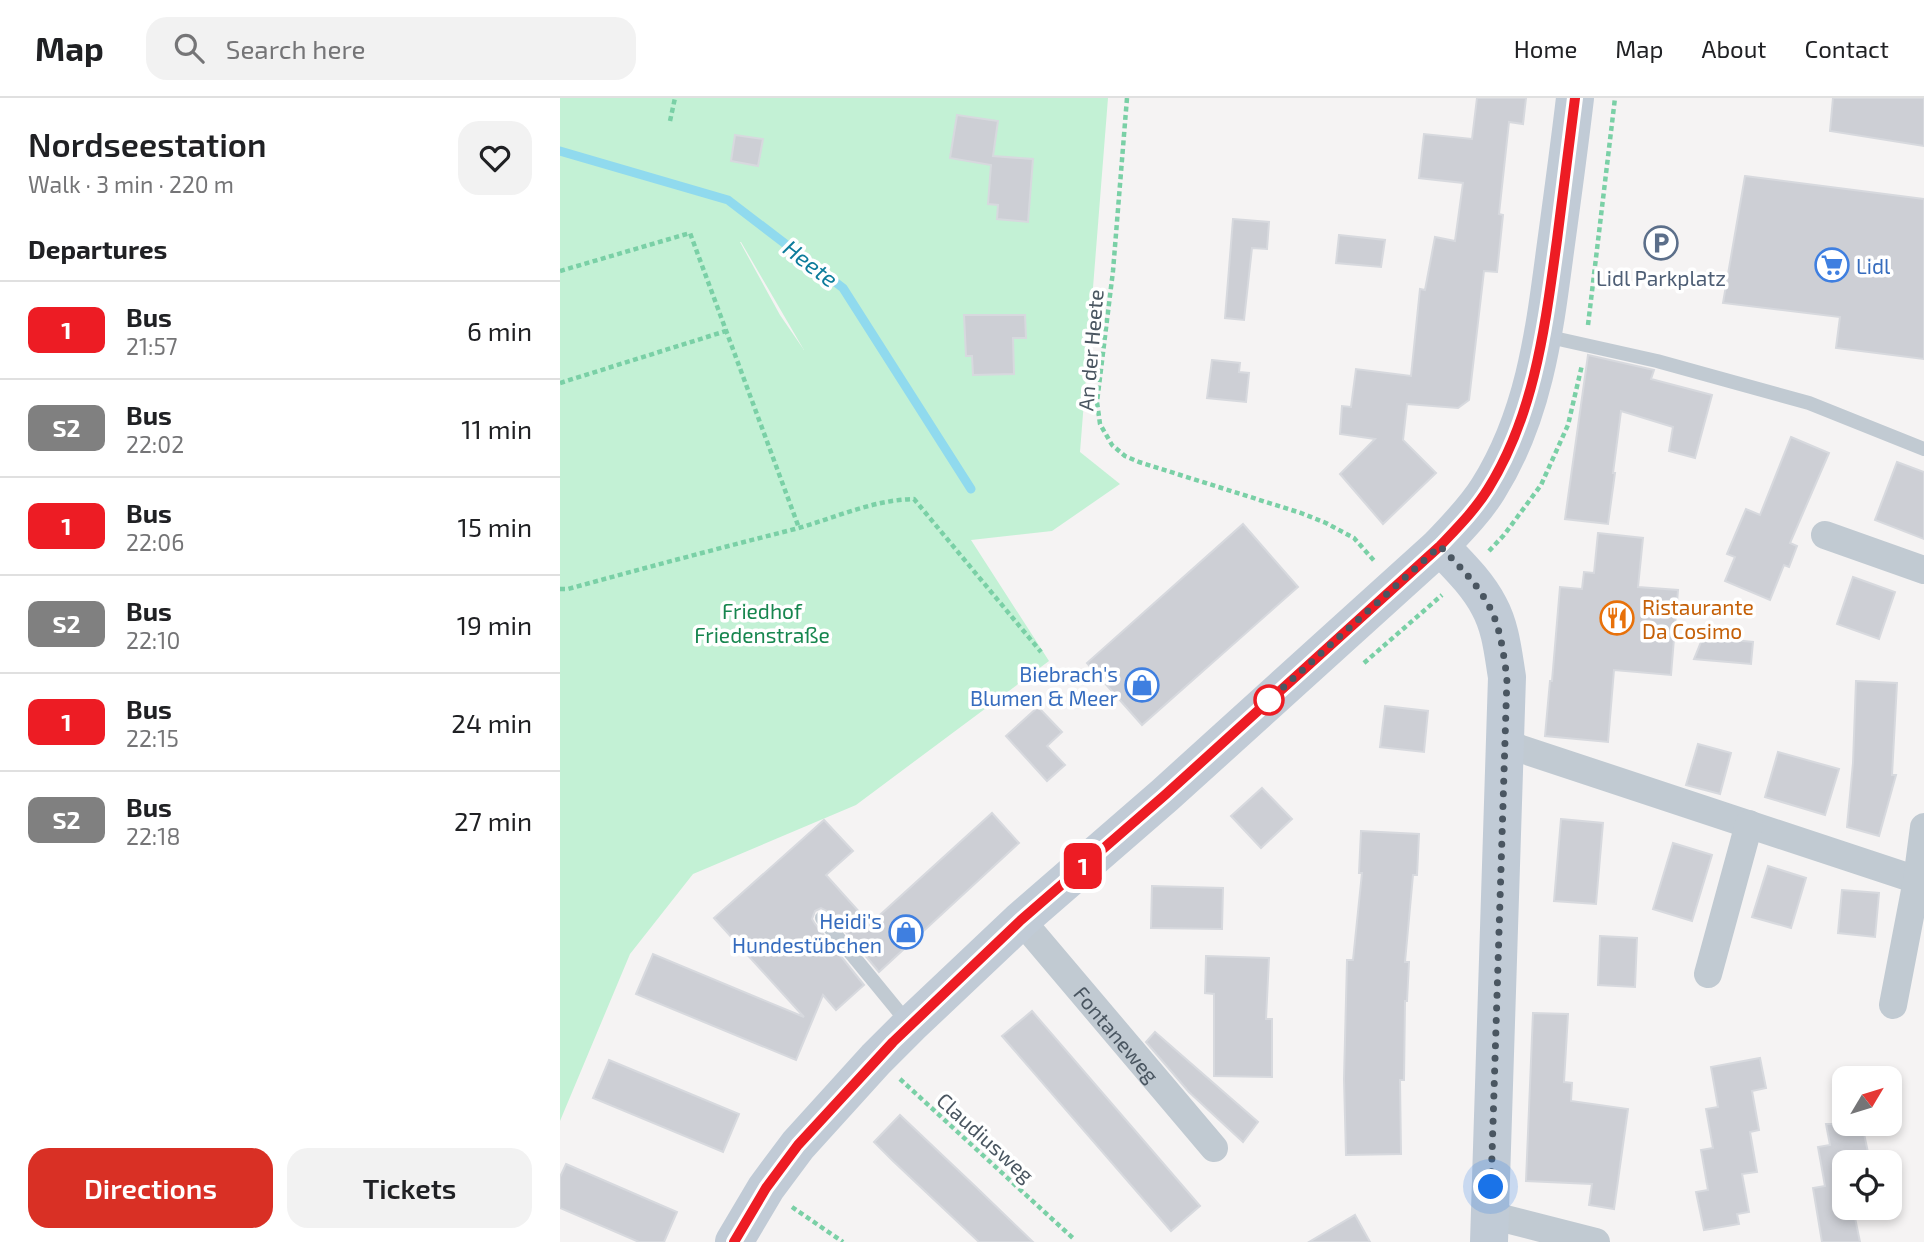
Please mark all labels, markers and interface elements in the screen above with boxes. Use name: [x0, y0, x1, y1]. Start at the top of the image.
search box: [146, 17, 636, 80]
text: Map: [35, 28, 104, 68]
icon: search: [170, 29, 208, 67]
text: Search here: [226, 33, 365, 64]
text: Home: [1514, 34, 1577, 63]
text: Map: [1615, 34, 1663, 63]
text: About: [1701, 34, 1767, 63]
text: Contact: [1805, 34, 1889, 63]
button: heart: [458, 121, 532, 195]
text: Nordseestation: [28, 124, 267, 164]
text: Walk · 3 min · 220 m: [28, 170, 234, 198]
parking icon: Lidl Parkplatz: [1642, 224, 1680, 262]
text: Departures: [28, 233, 167, 264]
water label: Heete: [778, 233, 844, 293]
supermarket icon: Lidl: [1813, 246, 1851, 284]
place label: Lidl: [1856, 253, 1891, 278]
place label: Lidl Parkplatz: [1596, 265, 1726, 290]
street label: An der Heete: [1072, 288, 1108, 412]
text: Bus: [126, 301, 172, 332]
text: 1: [61, 315, 72, 344]
text: 6 min: [467, 315, 532, 346]
text: 21:57: [126, 332, 178, 360]
text: Bus: [126, 399, 172, 430]
text: S2: [52, 413, 81, 442]
text: 11 min: [461, 413, 532, 444]
text: 22:02: [126, 430, 184, 458]
text: Bus: [126, 497, 172, 528]
text: 1: [61, 511, 72, 540]
text: 15 min: [458, 511, 532, 542]
text: 22:06: [126, 528, 184, 556]
place label: Ristaurante Da Cosimo: [1642, 594, 1754, 643]
text: Bus: [126, 595, 172, 626]
park label: Friedhof Friedenstraße: [694, 598, 830, 647]
restaurant icon: Ristaurante Da Cosimo: [1598, 599, 1636, 637]
text: S2: [52, 609, 81, 638]
text: 19 min: [457, 609, 532, 640]
text: 22:10: [126, 626, 180, 654]
place label: Biebrach's Blumen & Meer: [970, 661, 1119, 710]
shop icon: Biebrach's Blumen & Meer: [1123, 666, 1161, 704]
unlabelled marker: [1254, 685, 1284, 715]
text: Bus: [126, 693, 172, 724]
text: 1: [61, 707, 72, 736]
text: 24 min: [451, 707, 532, 738]
text: 22:15: [126, 724, 179, 752]
text: Bus: [126, 791, 172, 822]
text: S2: [52, 805, 81, 834]
text: 27 min: [454, 805, 532, 836]
text: 22:18: [126, 822, 180, 850]
line badge: 1: [1060, 843, 1106, 889]
text: 1: [1078, 851, 1088, 880]
place label: Heidi's Hundestübchen: [732, 908, 882, 957]
shop icon: Heidi's Hundestübchen: [887, 913, 925, 951]
street label: Fontaneweg: [1069, 980, 1165, 1087]
north arrow: [1832, 1066, 1902, 1136]
map controls: [1832, 1066, 1902, 1220]
street label: Claudiusweg: [932, 1087, 1040, 1187]
button: Directions: [28, 1148, 273, 1228]
button: Tickets: [287, 1148, 532, 1228]
button: locate: [1832, 1150, 1902, 1220]
your location: [1473, 1169, 1508, 1204]

